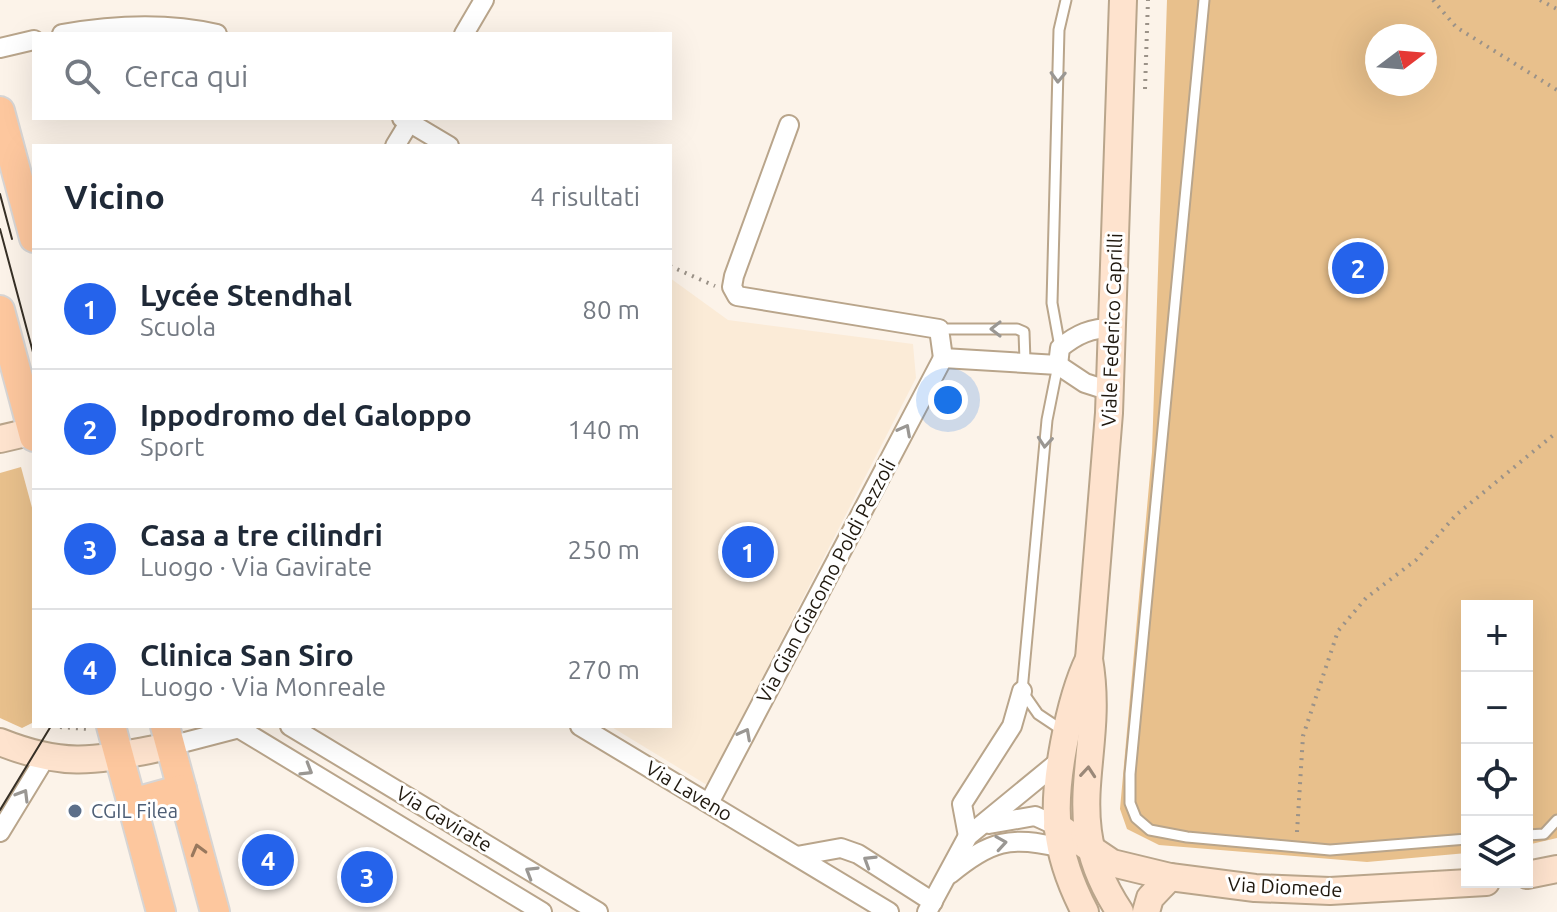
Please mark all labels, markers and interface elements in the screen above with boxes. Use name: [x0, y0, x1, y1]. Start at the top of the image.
north arrow: [1365, 24, 1437, 96]
search box: [32, 32, 672, 120]
icon: search: [60, 54, 104, 98]
text: Cerca qui: [124, 59, 248, 93]
one-way arrow: [1049, 71, 1067, 84]
text: Vicino: [64, 177, 165, 215]
text: 4 risultati: [530, 182, 640, 211]
street label: Viale Federico Caprilli: [1097, 233, 1126, 427]
pin: 2: [1332, 238, 1384, 298]
text: Lycée Stendhal: [140, 278, 352, 312]
text: 1: [83, 295, 97, 324]
text: 80 m: [582, 295, 640, 324]
text: Scuola: [140, 312, 216, 341]
one-way arrow: [989, 320, 1002, 338]
your location: [928, 380, 968, 420]
text: Ippodromo del Galoppo: [140, 398, 472, 432]
text: 2: [83, 415, 97, 444]
text: 140 m: [568, 415, 640, 444]
one-way arrow: [896, 423, 911, 438]
text: Sport: [140, 432, 204, 461]
one-way arrow: [1037, 436, 1054, 449]
street label: Via Gian Giacomo Poldi Pezzoli: [751, 455, 900, 707]
text: Casa a tre cilindri: [140, 518, 383, 552]
pin: 1: [722, 522, 774, 582]
text: 3: [83, 535, 97, 564]
text: 250 m: [568, 535, 640, 564]
text: Luogo · Via Gavirate: [140, 552, 372, 581]
map controls: [1461, 600, 1533, 888]
button: +: [1461, 600, 1533, 672]
text: Clinica San Siro: [140, 638, 354, 672]
text: 4: [83, 655, 97, 684]
text: 270 m: [568, 655, 640, 684]
text: Luogo · Via Monreale: [140, 672, 386, 701]
button: −: [1461, 672, 1533, 744]
one-way arrow: [736, 728, 751, 743]
button: locate: [1461, 744, 1533, 816]
street label: Via Laveno: [642, 756, 737, 826]
one-way arrow: [298, 761, 313, 776]
one-way arrow: [1079, 765, 1096, 778]
street label: Via Gavirate: [392, 781, 496, 856]
one-way arrow: [13, 789, 28, 804]
place label: CGIL Filea: [91, 799, 178, 822]
marker: CGIL Filea: [66, 802, 84, 820]
button: layers: [1461, 816, 1533, 888]
pin: 4: [242, 830, 294, 890]
one-way arrow: [994, 836, 1008, 853]
one-way arrow: [191, 844, 208, 858]
pin: 3: [341, 847, 393, 907]
one-way arrow: [863, 856, 878, 871]
one-way arrow: [525, 866, 540, 881]
street label: Via Diomede: [1227, 872, 1343, 901]

